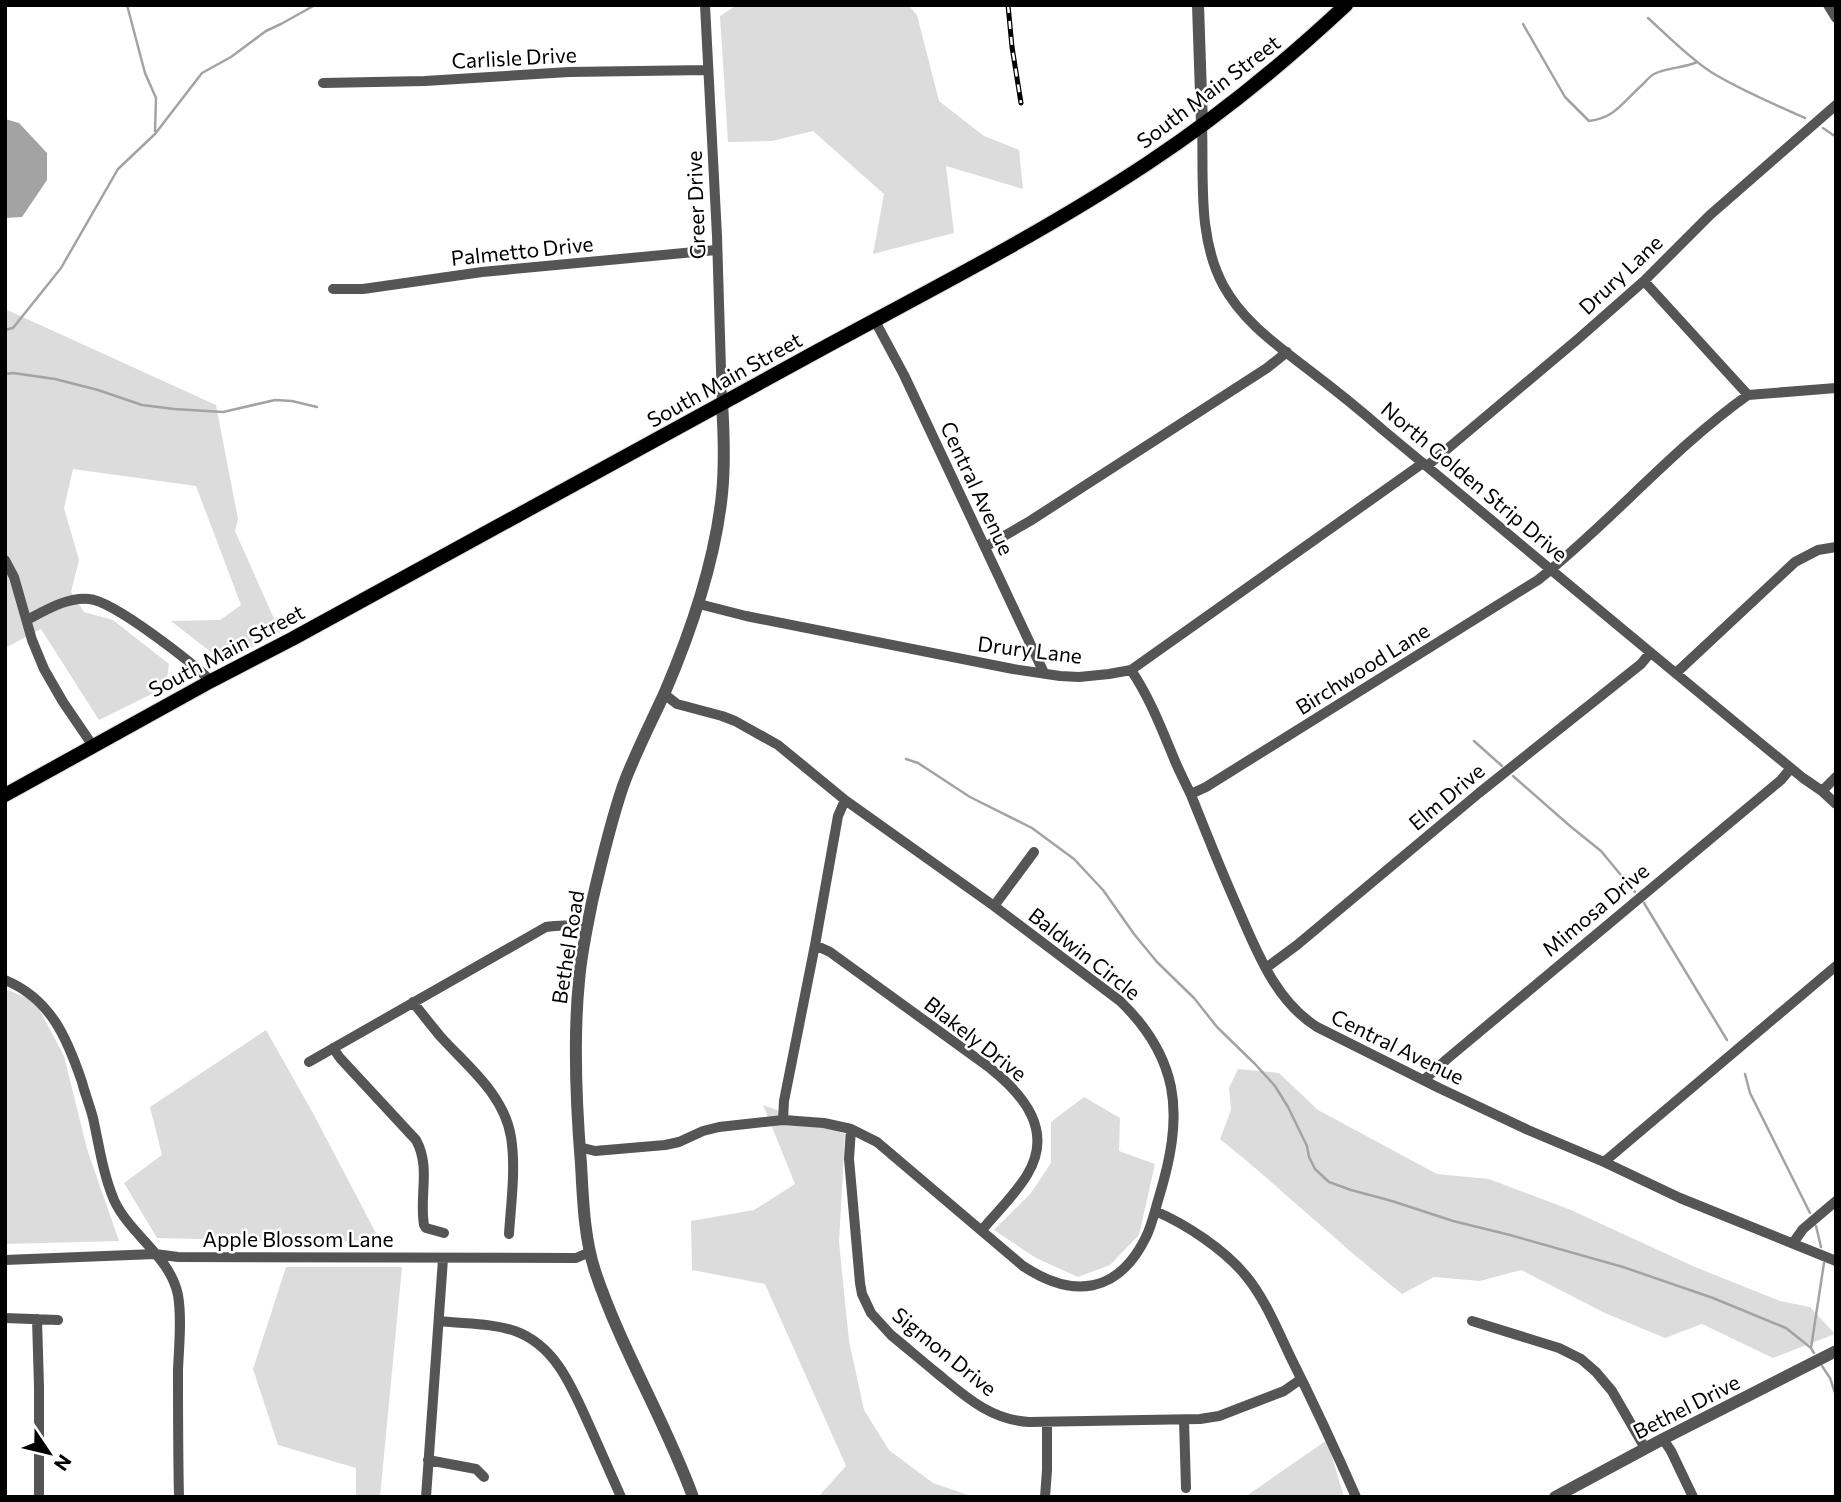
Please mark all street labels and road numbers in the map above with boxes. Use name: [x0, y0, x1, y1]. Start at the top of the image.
street label: South Main Street: [1131, 29, 1285, 153]
street label: Carlisle Drive: [451, 41, 577, 73]
street label: Greer Drive: [681, 150, 709, 260]
street label: Drury Lane: [1573, 229, 1667, 319]
street label: Palmetto Drive: [450, 230, 594, 270]
street label: South Main Street: [642, 326, 806, 432]
street label: North Golden Strip Drive: [1377, 396, 1573, 566]
street label: Central Avenue: [936, 417, 1020, 559]
street label: South Main Street: [144, 598, 308, 702]
street label: Birchwood Lane: [1291, 617, 1433, 719]
street label: Drury Lane: [976, 630, 1084, 668]
street label: Elm Drive: [1403, 757, 1489, 835]
street label: Mimosa Drive: [1537, 857, 1653, 961]
street label: Bethel Road: [546, 888, 588, 1006]
street label: Baldwin Circle: [1024, 902, 1146, 1004]
street label: Blakely Drive: [920, 990, 1032, 1086]
street label: Central Avenue: [1328, 1003, 1468, 1089]
street label: Apple Blossom Lane: [202, 1226, 394, 1251]
street label: Sigmon Drive: [888, 1301, 1002, 1401]
street label: Bethel Drive: [1629, 1368, 1743, 1444]

